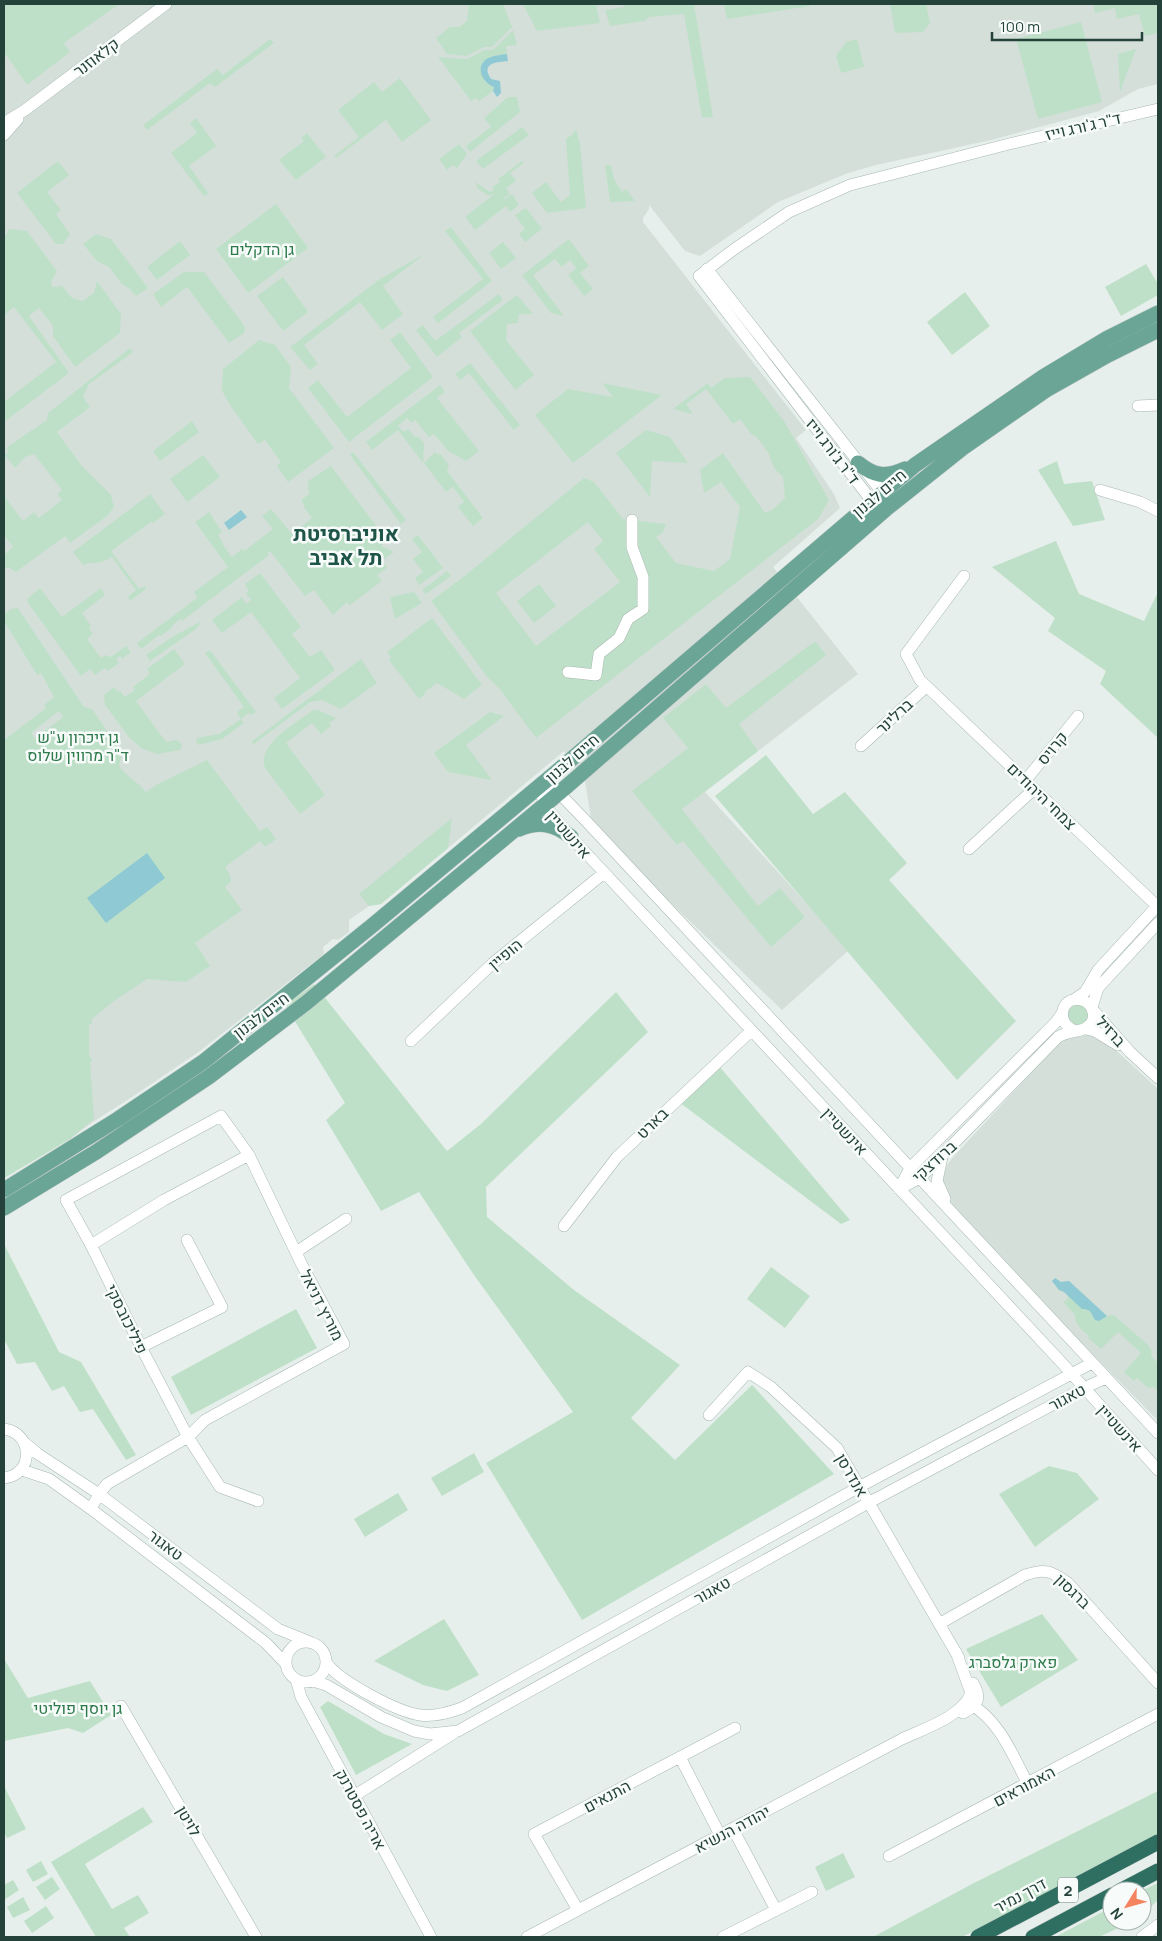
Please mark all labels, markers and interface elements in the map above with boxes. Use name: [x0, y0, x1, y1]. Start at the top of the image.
scale bar: [992, 10, 1142, 42]
text: 100 m: [1000, 16, 1040, 37]
street label: קלאוזנר: [68, 32, 124, 82]
street label: ד"ר ג'ורג וייז: [1043, 107, 1123, 145]
park label: גן הדקלים: [230, 238, 294, 260]
street label: ד"ר ג'ורג וייז: [801, 414, 865, 488]
street label: חיים לבנון: [847, 464, 911, 522]
district label: אוניברסיטת תל אביב: [293, 519, 399, 571]
street label: ברלינר: [871, 693, 918, 739]
park label: גן זיכרון ע"ש ד"ר מרווין שלוס: [27, 726, 129, 766]
street label: קרויס: [1032, 726, 1072, 770]
street label: חיים לבנון: [540, 729, 604, 787]
street label: צמחי היהודים: [1003, 757, 1082, 835]
street label: אינשטיין: [542, 805, 596, 863]
street label: הופיין: [483, 933, 527, 975]
street label: חיים לבנון: [229, 987, 293, 1043]
street label: ברזיל: [1091, 1011, 1131, 1052]
street label: בארט: [631, 1102, 673, 1144]
street label: אינשטיין: [817, 1102, 873, 1160]
street label: ברודצקי: [907, 1135, 961, 1187]
street label: מוריץ דניאל: [295, 1266, 349, 1344]
street label: פיליכובסקי: [101, 1281, 153, 1357]
street label: טאגור: [1045, 1378, 1089, 1416]
street label: אינשטיין: [1093, 1399, 1147, 1457]
street label: אנדרסן: [831, 1449, 873, 1501]
street label: טאגור: [144, 1525, 188, 1565]
street label: ברגסון: [1050, 1569, 1096, 1614]
street label: טאגור: [690, 1571, 734, 1609]
park label: פארק גלסברג: [969, 1651, 1057, 1673]
park label: גן יוסף פוליטי: [34, 1697, 122, 1719]
street label: האמוראים: [989, 1760, 1059, 1812]
street label: אריה פסטרנק: [330, 1764, 392, 1854]
street label: התנאים: [580, 1774, 634, 1818]
street label: יהודה הנשיא: [690, 1800, 774, 1858]
street label: לויטן: [171, 1802, 207, 1840]
street label: דרך נמיר: [990, 1872, 1050, 1918]
road number: 2: [1058, 1878, 1078, 1902]
north arrow: [1102, 1881, 1152, 1931]
text: N: [1106, 1904, 1127, 1924]

